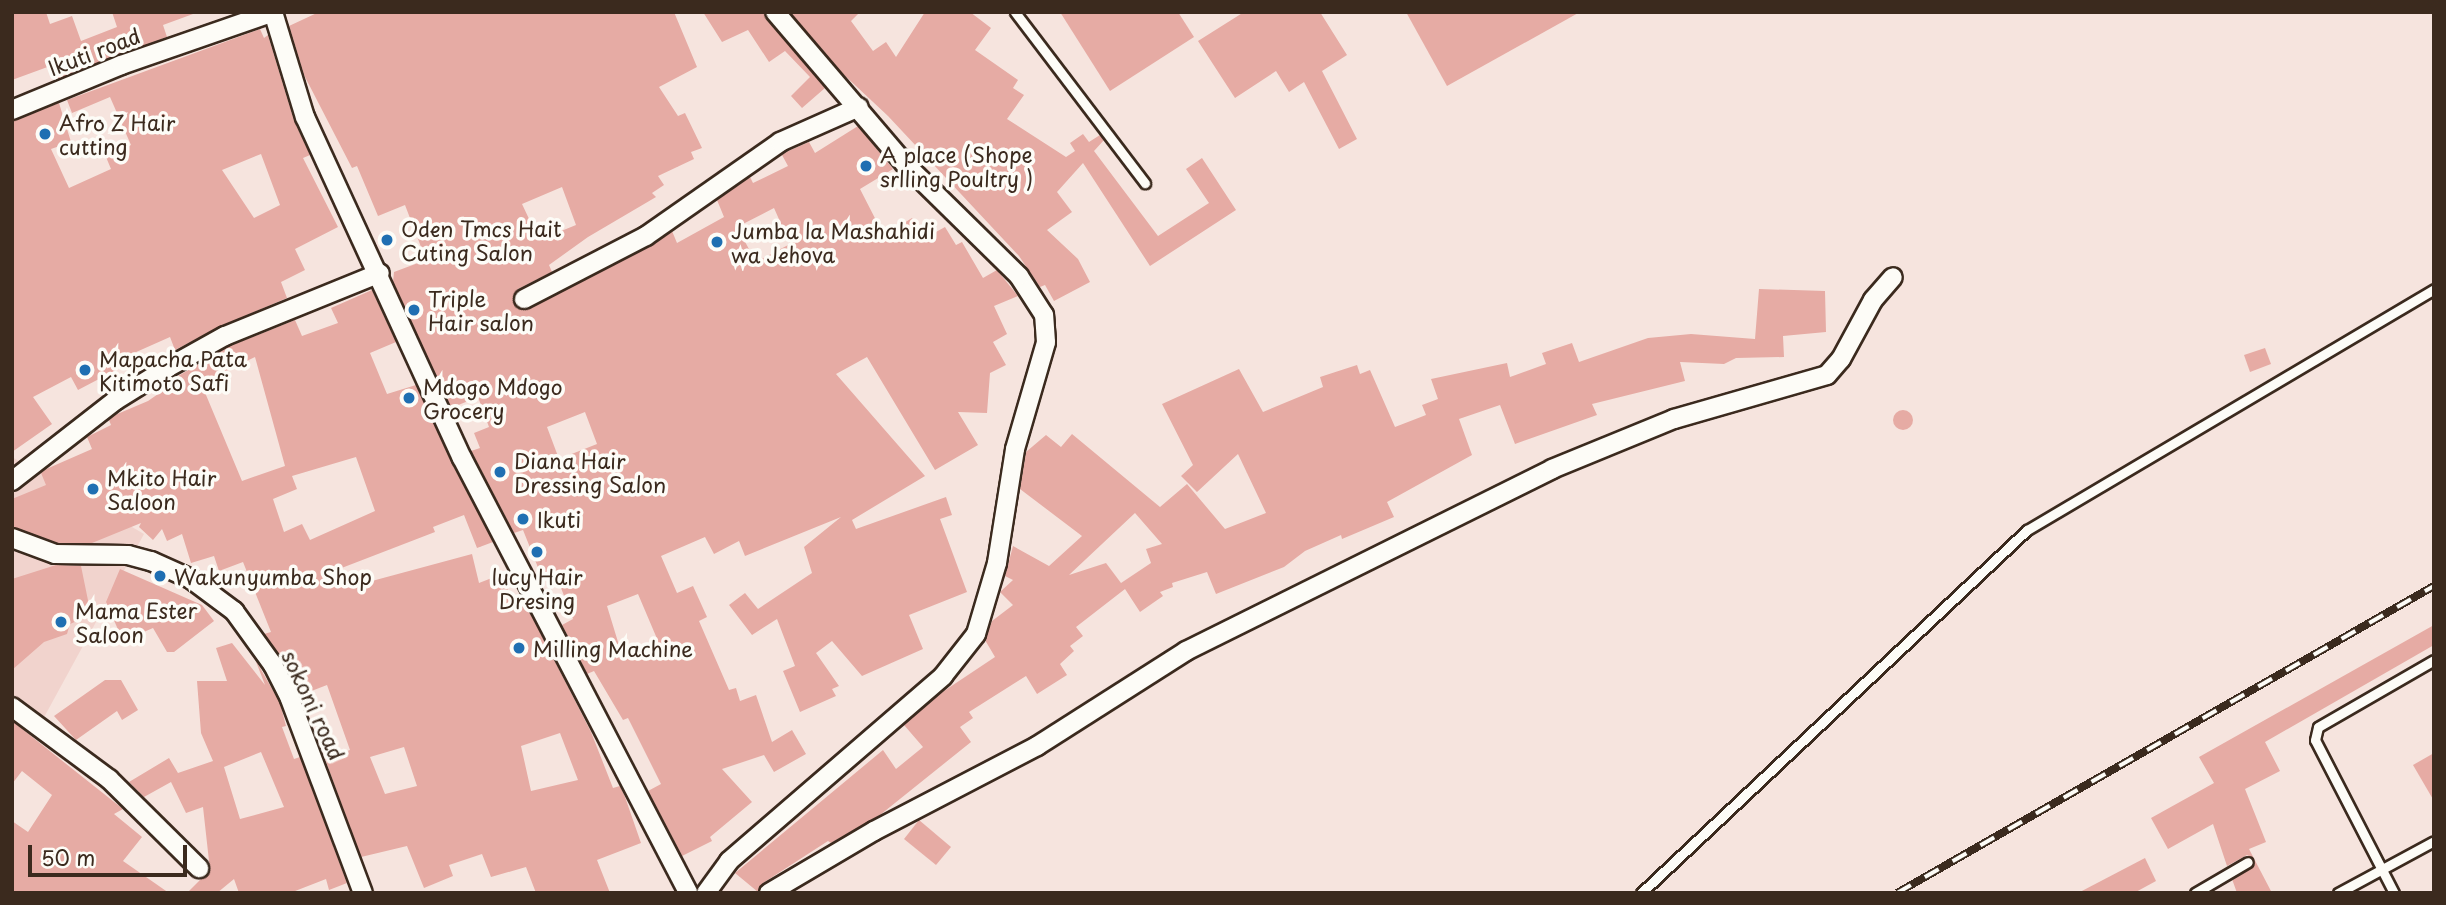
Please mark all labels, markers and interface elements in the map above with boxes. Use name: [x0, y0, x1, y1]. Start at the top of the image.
street label: Ikuti road: [44, 22, 144, 80]
place label: Afro Z Hair cutting: [59, 109, 177, 159]
marker: Afro Z Hair cutting: [37, 126, 53, 142]
place label: A place (Shope srlling Poultry ): [880, 141, 1035, 191]
marker: A place (Shope srlling Poultry ): [858, 158, 874, 174]
place label: Oden Tmcs Hait Cuting Salon: [401, 215, 564, 265]
place label: Jumba la Mashahidi wa Jehova: [731, 217, 935, 267]
marker: Oden Tmcs Hait Cuting Salon: [379, 232, 395, 248]
marker: Jumba la Mashahidi wa Jehova: [709, 234, 725, 250]
place label: Triple Hair salon: [428, 285, 533, 335]
marker: Triple Hair salon: [406, 302, 422, 318]
place label: Mapacha Pata Kitimoto Safi: [99, 345, 246, 395]
marker: Mapacha Pata Kitimoto Safi: [77, 362, 93, 378]
place label: Mdogo Mdogo Grocery: [423, 373, 564, 423]
marker: Mdogo Mdogo Grocery: [401, 390, 417, 406]
place label: Diana Hair Dressing Salon: [514, 447, 666, 497]
place label: Mkito Hair Saloon: [107, 464, 217, 514]
marker: Diana Hair Dressing Salon: [492, 464, 508, 480]
marker: Mkito Hair Saloon: [85, 481, 101, 497]
place label: Ikuti: [537, 506, 581, 532]
marker: Ikuti: [515, 511, 531, 527]
marker: lucy Hair Dresing: [529, 544, 545, 560]
place label: Wakunyumba Shop: [174, 563, 373, 589]
place label: lucy Hair Dresing: [491, 563, 583, 613]
marker: Wakunyumba Shop: [152, 568, 168, 584]
place label: Mama Ester Saloon: [75, 597, 199, 647]
marker: Mama Ester Saloon: [53, 614, 69, 630]
place label: Milling Machine: [533, 635, 692, 661]
marker: Milling Machine: [511, 640, 527, 656]
street label: sokoni road: [278, 647, 350, 763]
scale bar: [32, 832, 191, 876]
text: 50 m: [41, 841, 95, 873]

